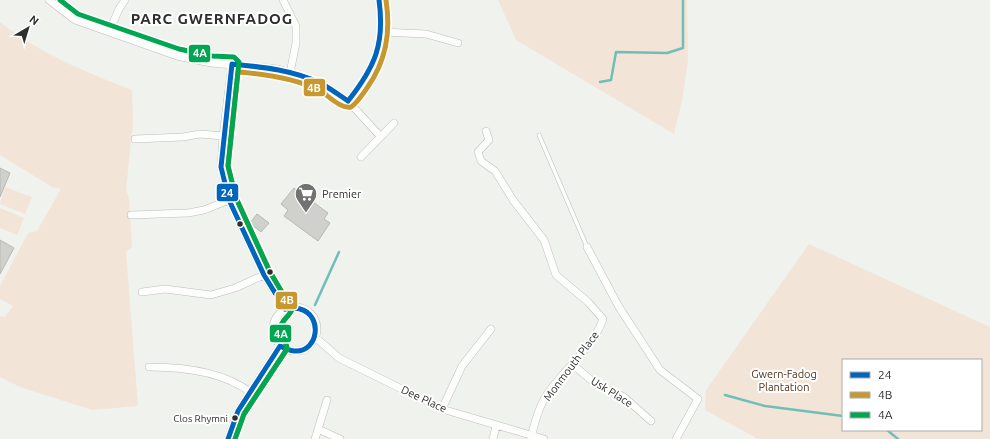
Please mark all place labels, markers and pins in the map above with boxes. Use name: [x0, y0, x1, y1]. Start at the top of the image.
supermarket icon: Premier: [293, 181, 319, 214]
place label: Premier: [322, 188, 362, 200]
unlabelled marker: [235, 219, 245, 229]
unlabelled marker: [265, 267, 275, 277]
place label: Clos Rhymni: [173, 413, 228, 424]
marker: Clos Rhymni: [230, 413, 240, 423]

